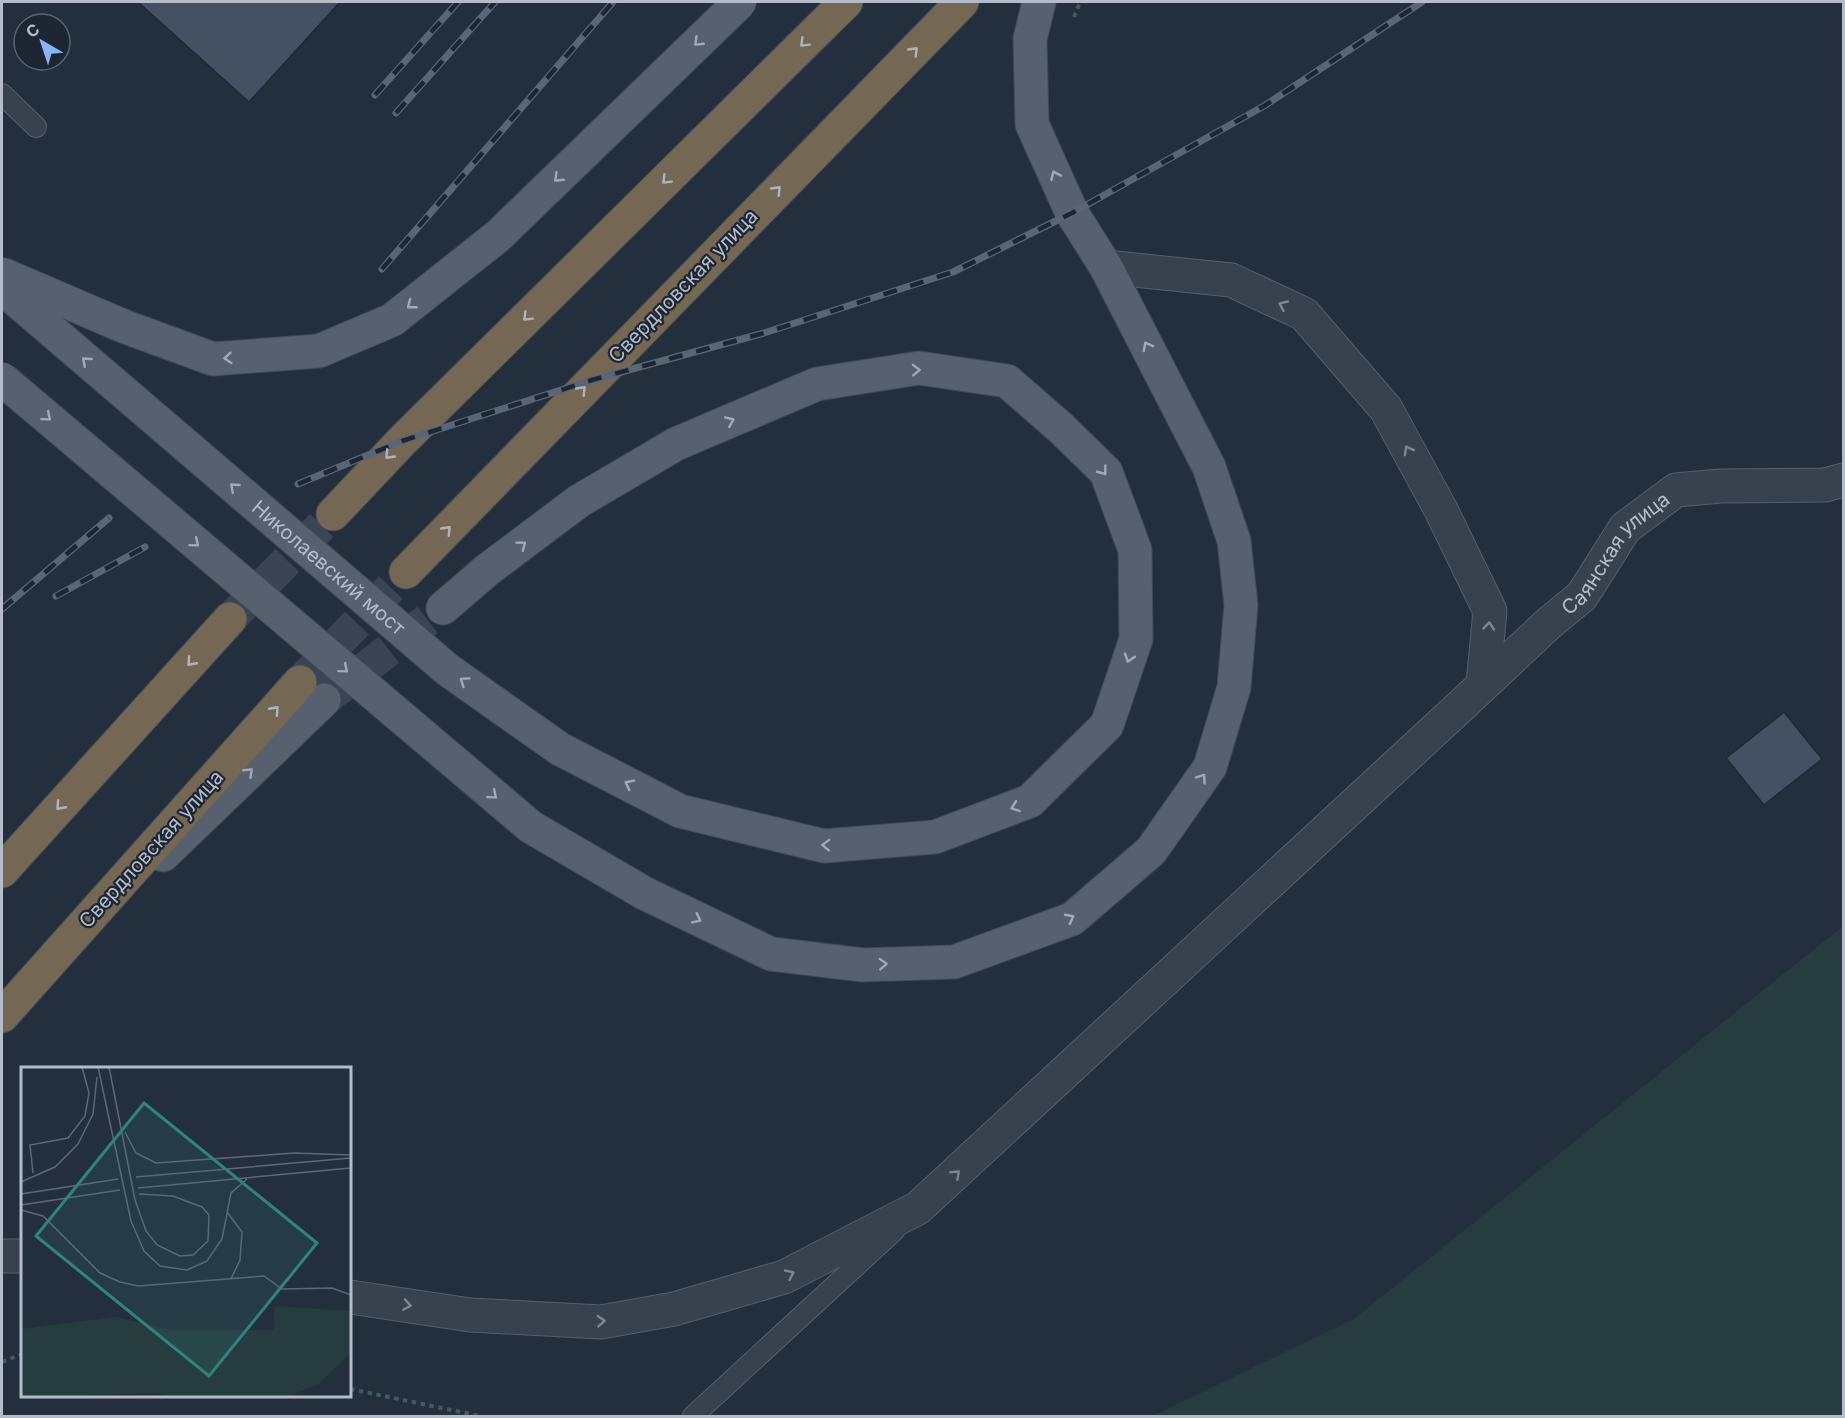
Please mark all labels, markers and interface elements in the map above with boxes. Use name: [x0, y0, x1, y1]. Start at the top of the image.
north arrow: [12, 12, 72, 72]
text: С: [22, 19, 44, 42]
one-way arrow: [695, 35, 706, 46]
one-way arrow: [801, 35, 812, 46]
one-way arrow: [906, 47, 917, 58]
one-way arrow: [1050, 170, 1062, 181]
one-way arrow: [555, 171, 565, 182]
one-way arrow: [662, 173, 672, 184]
one-way arrow: [770, 187, 781, 198]
street label: Свердловская улица: [603, 204, 763, 368]
one-way arrow: [407, 298, 418, 309]
one-way arrow: [1279, 300, 1290, 312]
one-way arrow: [524, 310, 535, 321]
one-way arrow: [1143, 342, 1154, 352]
one-way arrow: [223, 351, 232, 364]
one-way arrow: [82, 357, 93, 368]
one-way arrow: [912, 364, 921, 376]
one-way arrow: [575, 386, 586, 397]
one-way arrow: [40, 409, 51, 420]
one-way arrow: [724, 416, 735, 428]
one-way arrow: [1404, 446, 1415, 457]
one-way arrow: [385, 448, 396, 458]
one-way arrow: [1096, 464, 1107, 475]
one-way arrow: [230, 484, 241, 495]
street label: Саянская улица: [1557, 487, 1674, 620]
street label: Николаевский мост: [247, 495, 411, 641]
one-way arrow: [439, 526, 450, 537]
one-way arrow: [188, 535, 199, 546]
one-way arrow: [515, 541, 526, 552]
one-way arrow: [1482, 621, 1495, 630]
one-way arrow: [1124, 652, 1137, 663]
one-way arrow: [187, 655, 198, 666]
one-way arrow: [337, 662, 348, 673]
one-way arrow: [459, 677, 470, 688]
one-way arrow: [268, 706, 279, 716]
street label: Свердловская улица: [74, 765, 228, 933]
one-way arrow: [242, 768, 253, 779]
one-way arrow: [1195, 774, 1206, 785]
one-way arrow: [624, 780, 635, 791]
one-way arrow: [486, 788, 497, 799]
one-way arrow: [1010, 799, 1021, 812]
one-way arrow: [56, 800, 67, 810]
one-way arrow: [822, 838, 831, 851]
one-way arrow: [690, 911, 701, 923]
one-way arrow: [1064, 914, 1074, 925]
one-way arrow: [878, 958, 887, 971]
inset map: [21, 1067, 351, 1397]
one-way arrow: [949, 1170, 959, 1181]
one-way arrow: [783, 1269, 794, 1281]
one-way arrow: [403, 1299, 412, 1311]
one-way arrow: [597, 1314, 606, 1327]

